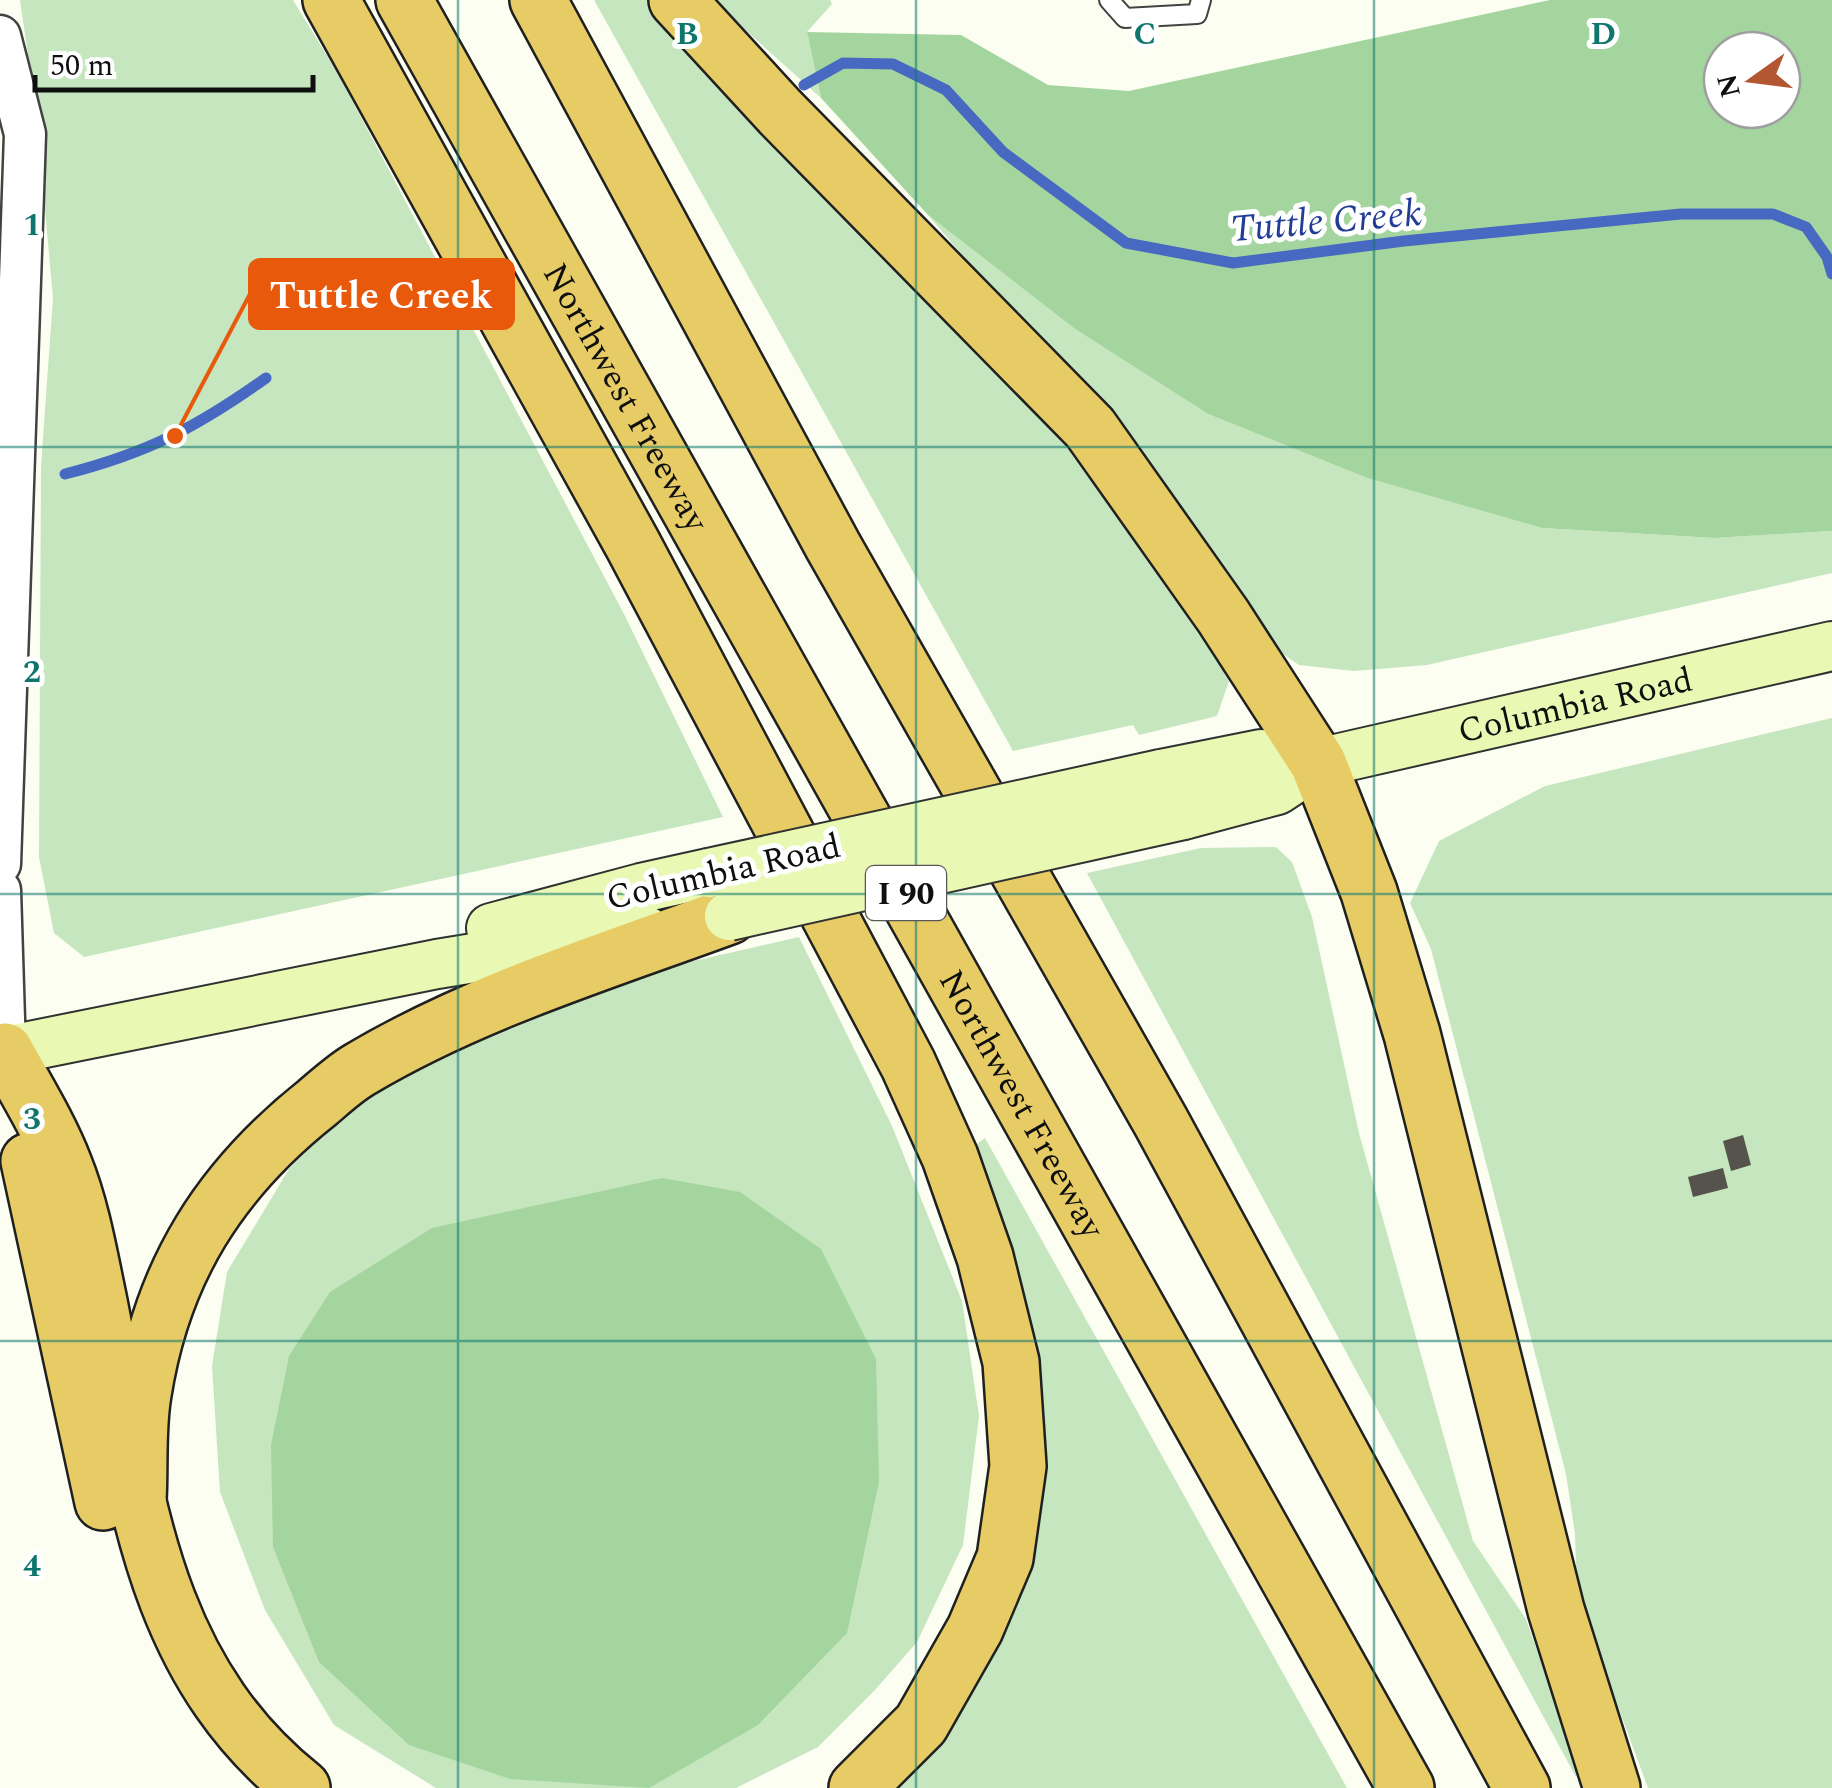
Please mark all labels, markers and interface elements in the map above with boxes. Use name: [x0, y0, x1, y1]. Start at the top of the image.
text: B: [676, 10, 698, 59]
text: C: [1134, 10, 1156, 59]
text: D: [1590, 10, 1616, 59]
scale bar: [35, 30, 312, 92]
north arrow: [1702, 30, 1802, 130]
text: 50 m: [50, 43, 113, 89]
text: N: [1706, 69, 1753, 102]
water label: Tuttle Creek: [1228, 185, 1425, 259]
text: 1: [23, 201, 41, 250]
street label: Northwest Freeway: [528, 253, 722, 543]
callout: Tuttle Creek: [250, 260, 513, 328]
text: Tuttle Creek: [269, 268, 493, 326]
text: 2: [23, 648, 41, 697]
street label: Columbia Road: [1453, 654, 1698, 758]
street label: Columbia Road: [601, 820, 846, 925]
road number: I 90: [866, 866, 946, 920]
street label: Northwest Freeway: [924, 960, 1118, 1249]
text: 3: [23, 1095, 41, 1144]
text: 4: [23, 1542, 41, 1591]

